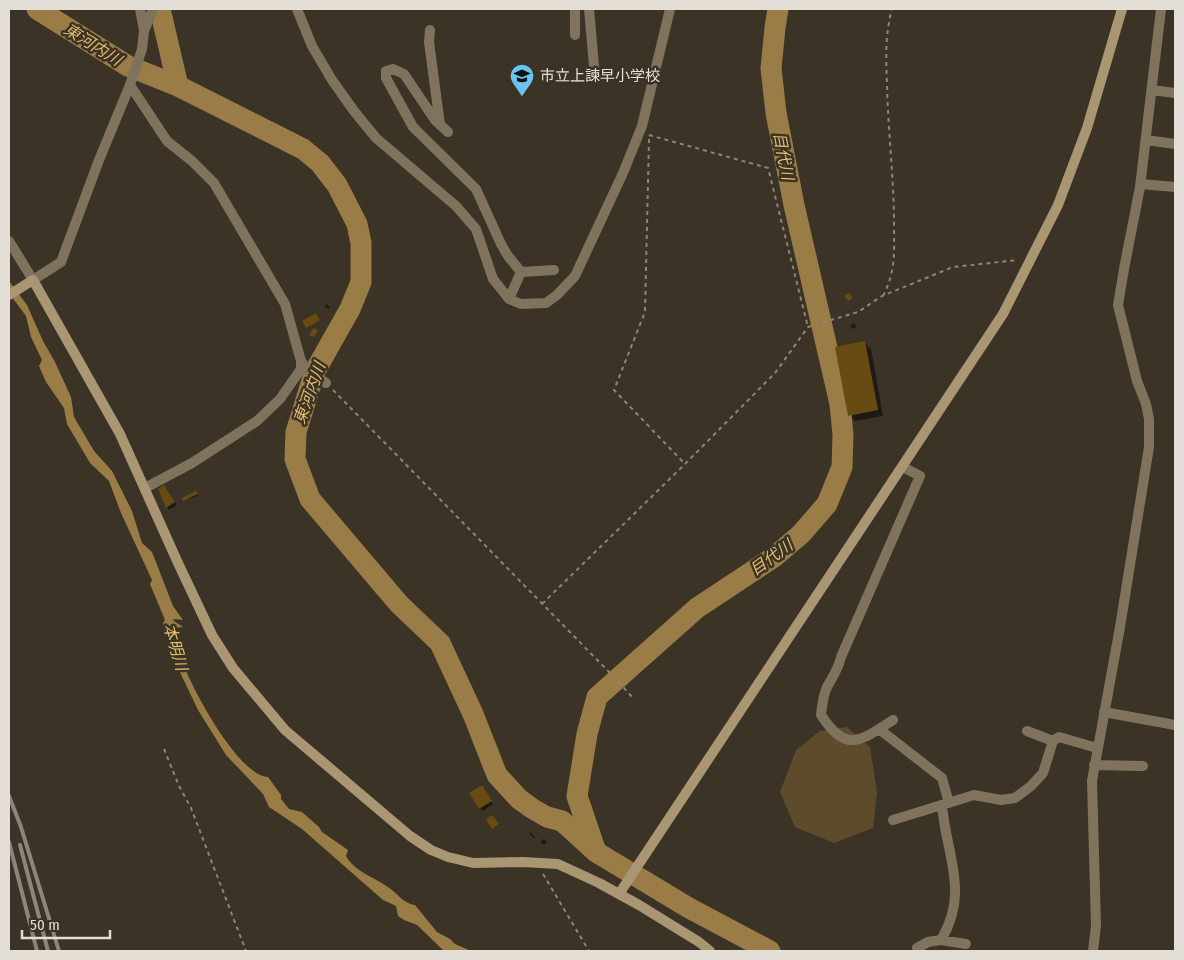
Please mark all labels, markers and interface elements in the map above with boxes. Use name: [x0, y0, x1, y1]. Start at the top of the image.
water label: 東河内川: [61, 19, 127, 70]
school or university icon: 市立上諫早小学校: [509, 63, 535, 97]
place label: 市立上諫早小学校: [540, 67, 660, 85]
water label: 目代川: [770, 131, 798, 183]
water label: 東河内川: [290, 358, 330, 426]
water label: 目代川: [746, 534, 798, 579]
water label: 本明川: [160, 621, 192, 675]
scale bar: [22, 908, 110, 940]
text: 50 m: [30, 916, 60, 934]

